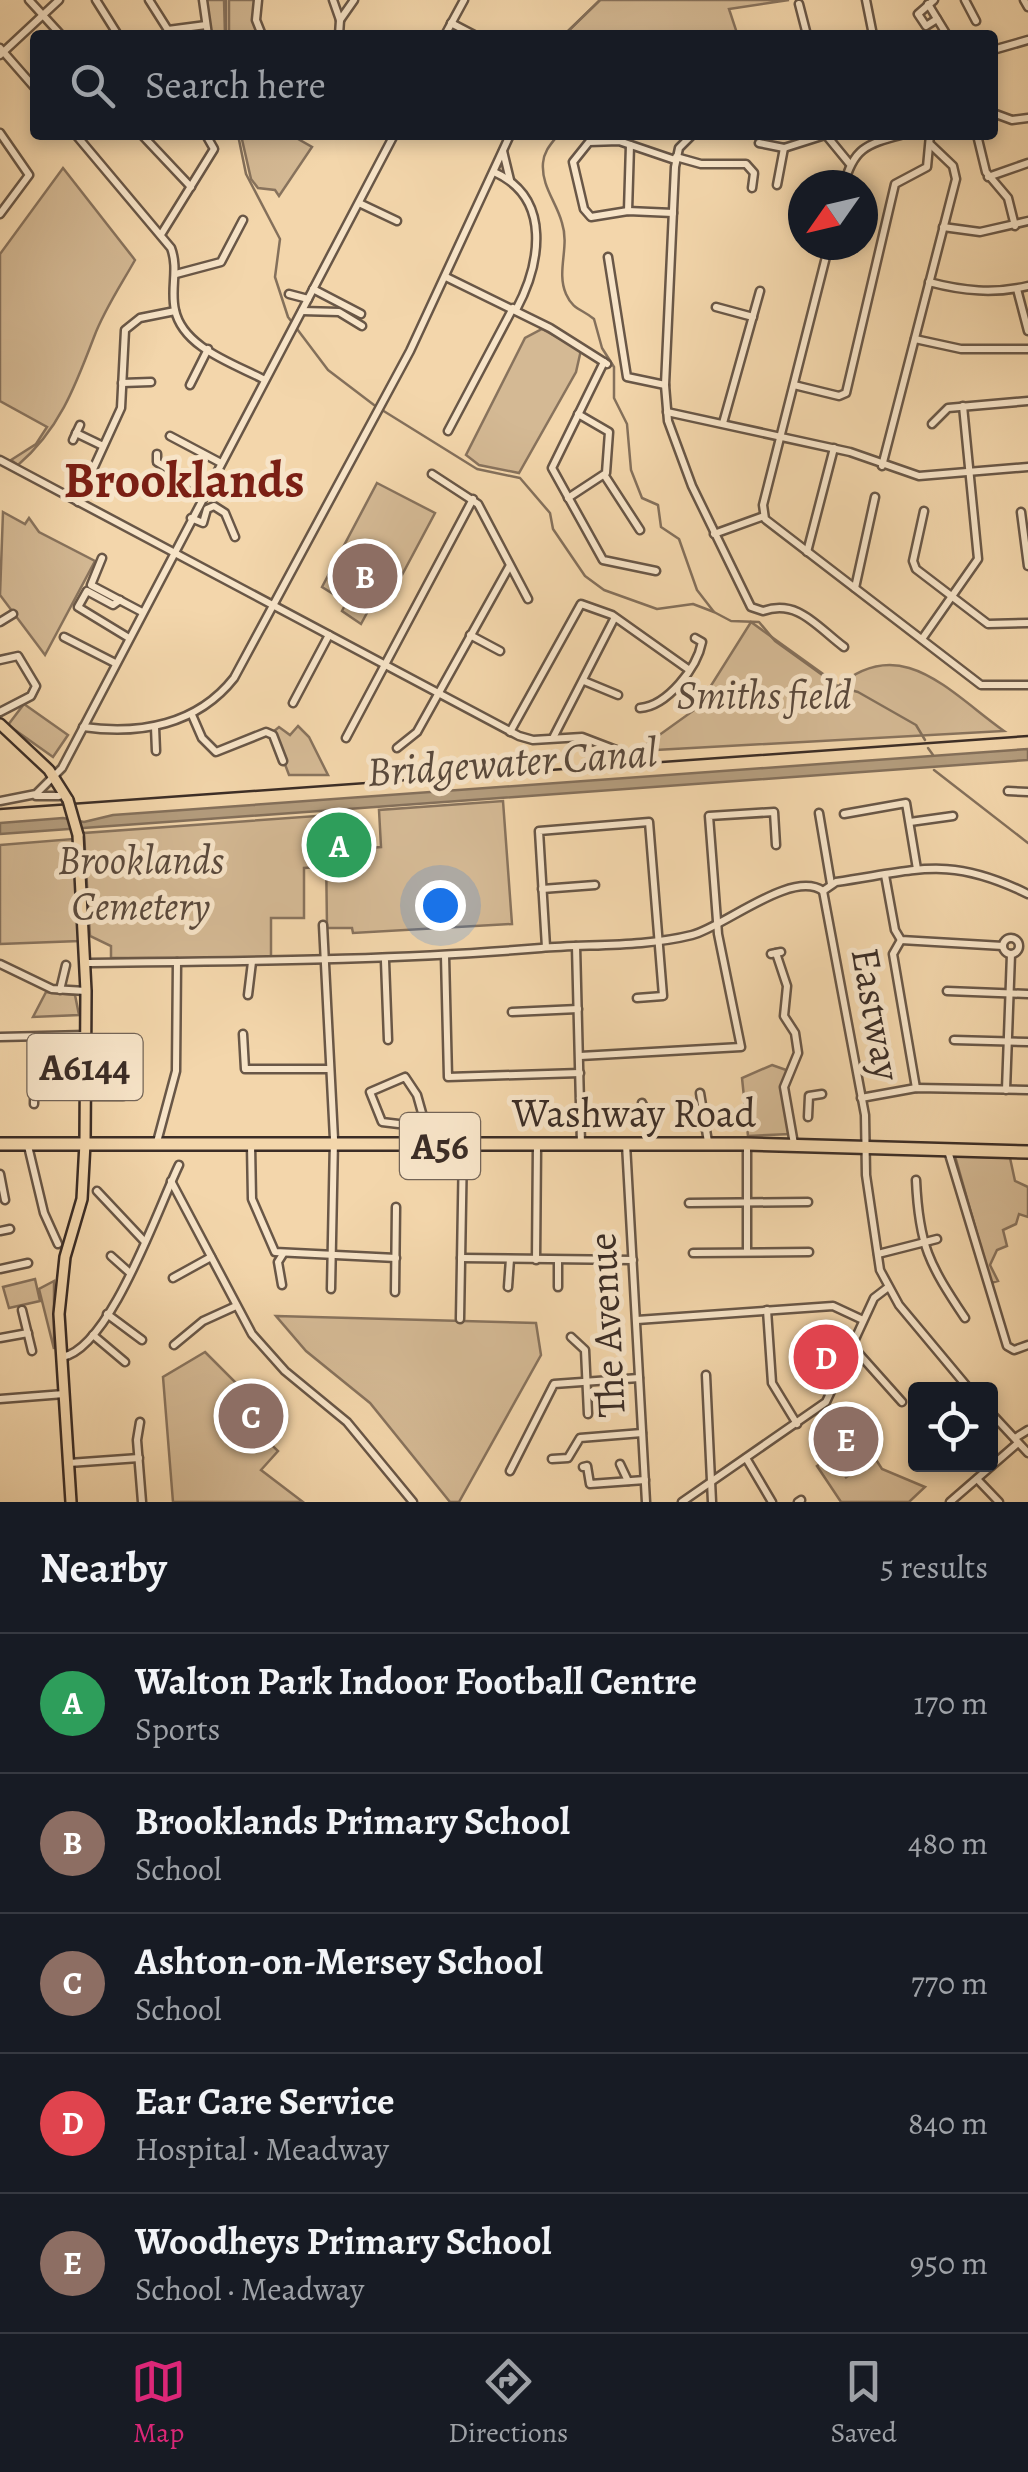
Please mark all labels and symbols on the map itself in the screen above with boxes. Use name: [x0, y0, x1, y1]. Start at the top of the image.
north arrow: [788, 170, 878, 260]
district label: Brooklands: [63, 446, 305, 514]
pin: B: [332, 538, 398, 614]
park label: Smiths field: [677, 668, 852, 723]
water label: Bridgewater Canal: [365, 723, 660, 800]
pin: A: [306, 808, 372, 882]
park label: Brooklands Cemetery: [58, 833, 224, 934]
your location: [415, 880, 466, 931]
street label: Eastway: [838, 943, 915, 1086]
road number: A6144: [28, 1034, 142, 1100]
street label: Washway Road: [511, 1086, 756, 1141]
road number: A56: [400, 1113, 480, 1179]
street label: The Avenue: [574, 1231, 639, 1419]
pin: D: [794, 1320, 858, 1394]
pin: C: [218, 1378, 284, 1454]
pin: E: [814, 1402, 878, 1476]

